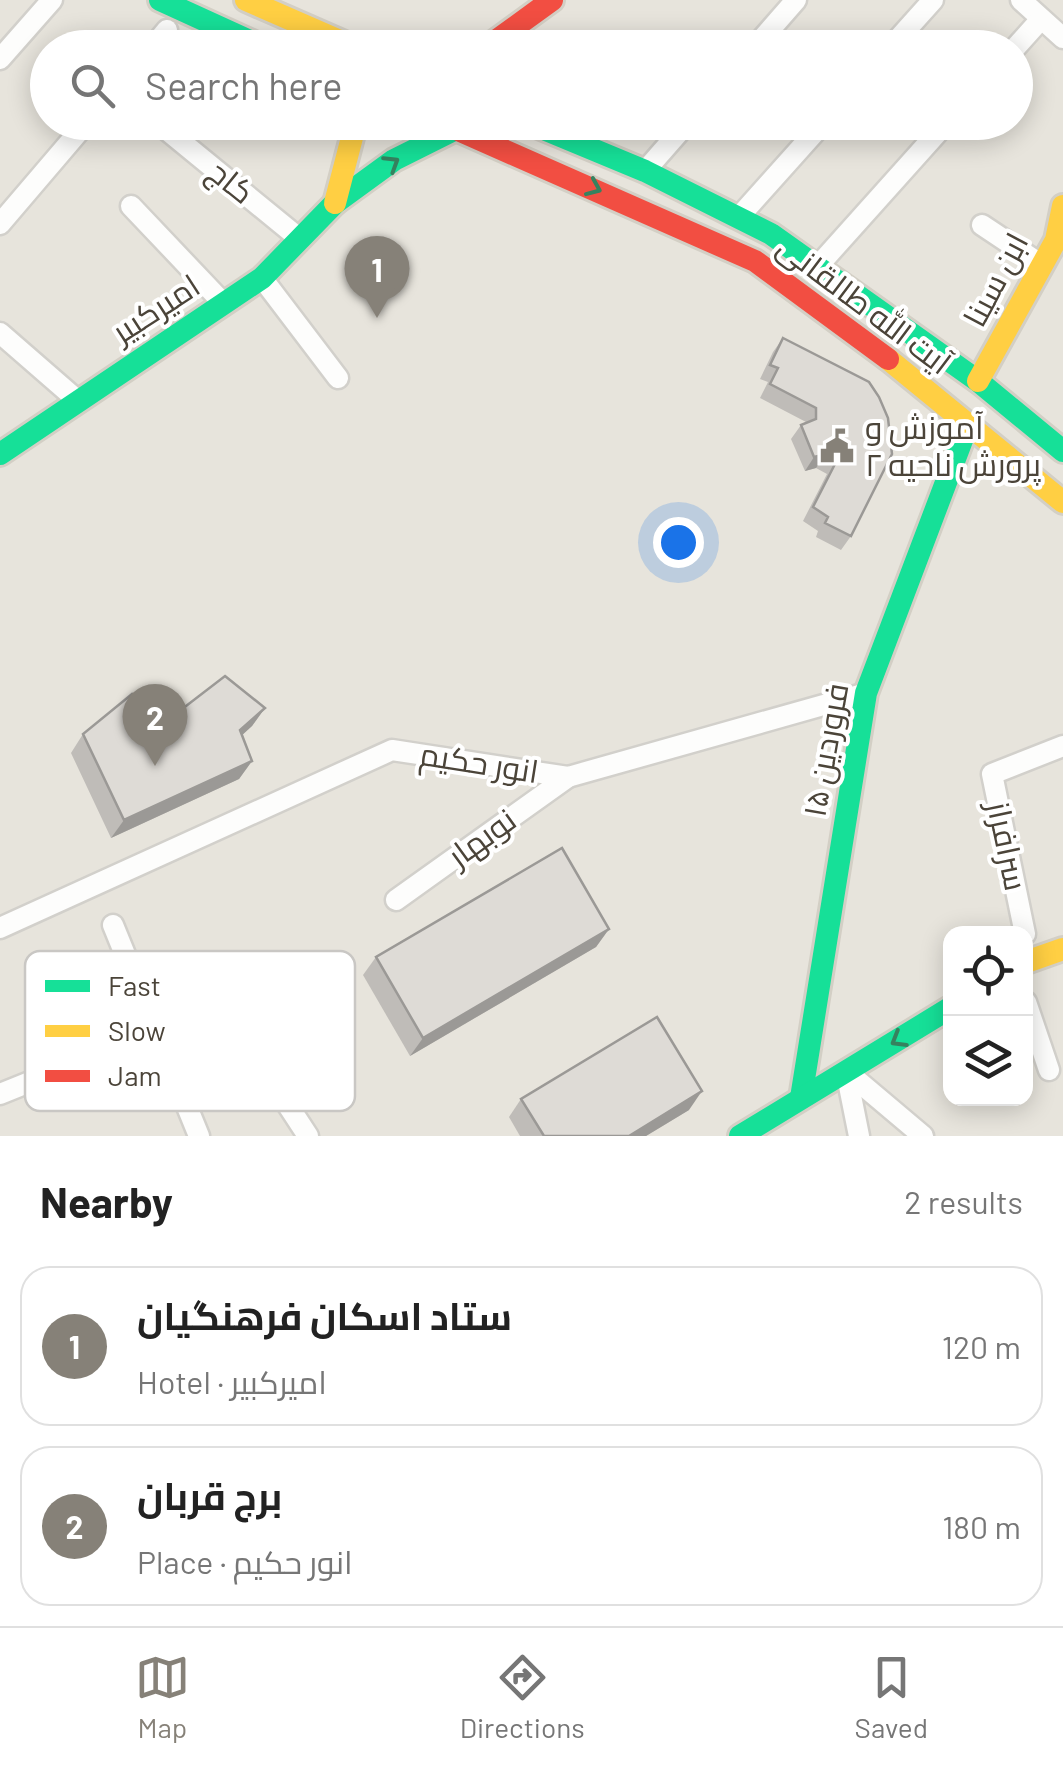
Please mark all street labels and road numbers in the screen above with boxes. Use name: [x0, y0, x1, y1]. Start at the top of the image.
street label: کاج: [198, 151, 263, 214]
street label: آیت الله طالقانی: [770, 226, 960, 383]
street label: ابن سینا: [954, 226, 1036, 333]
street label: امیرکبیر: [102, 265, 206, 351]
street label: ۱۵ فروردین: [794, 680, 856, 820]
street label: انور حکیم: [416, 733, 541, 794]
street label: سرافراز: [980, 796, 1037, 894]
street label: نوبهار: [438, 799, 523, 876]

